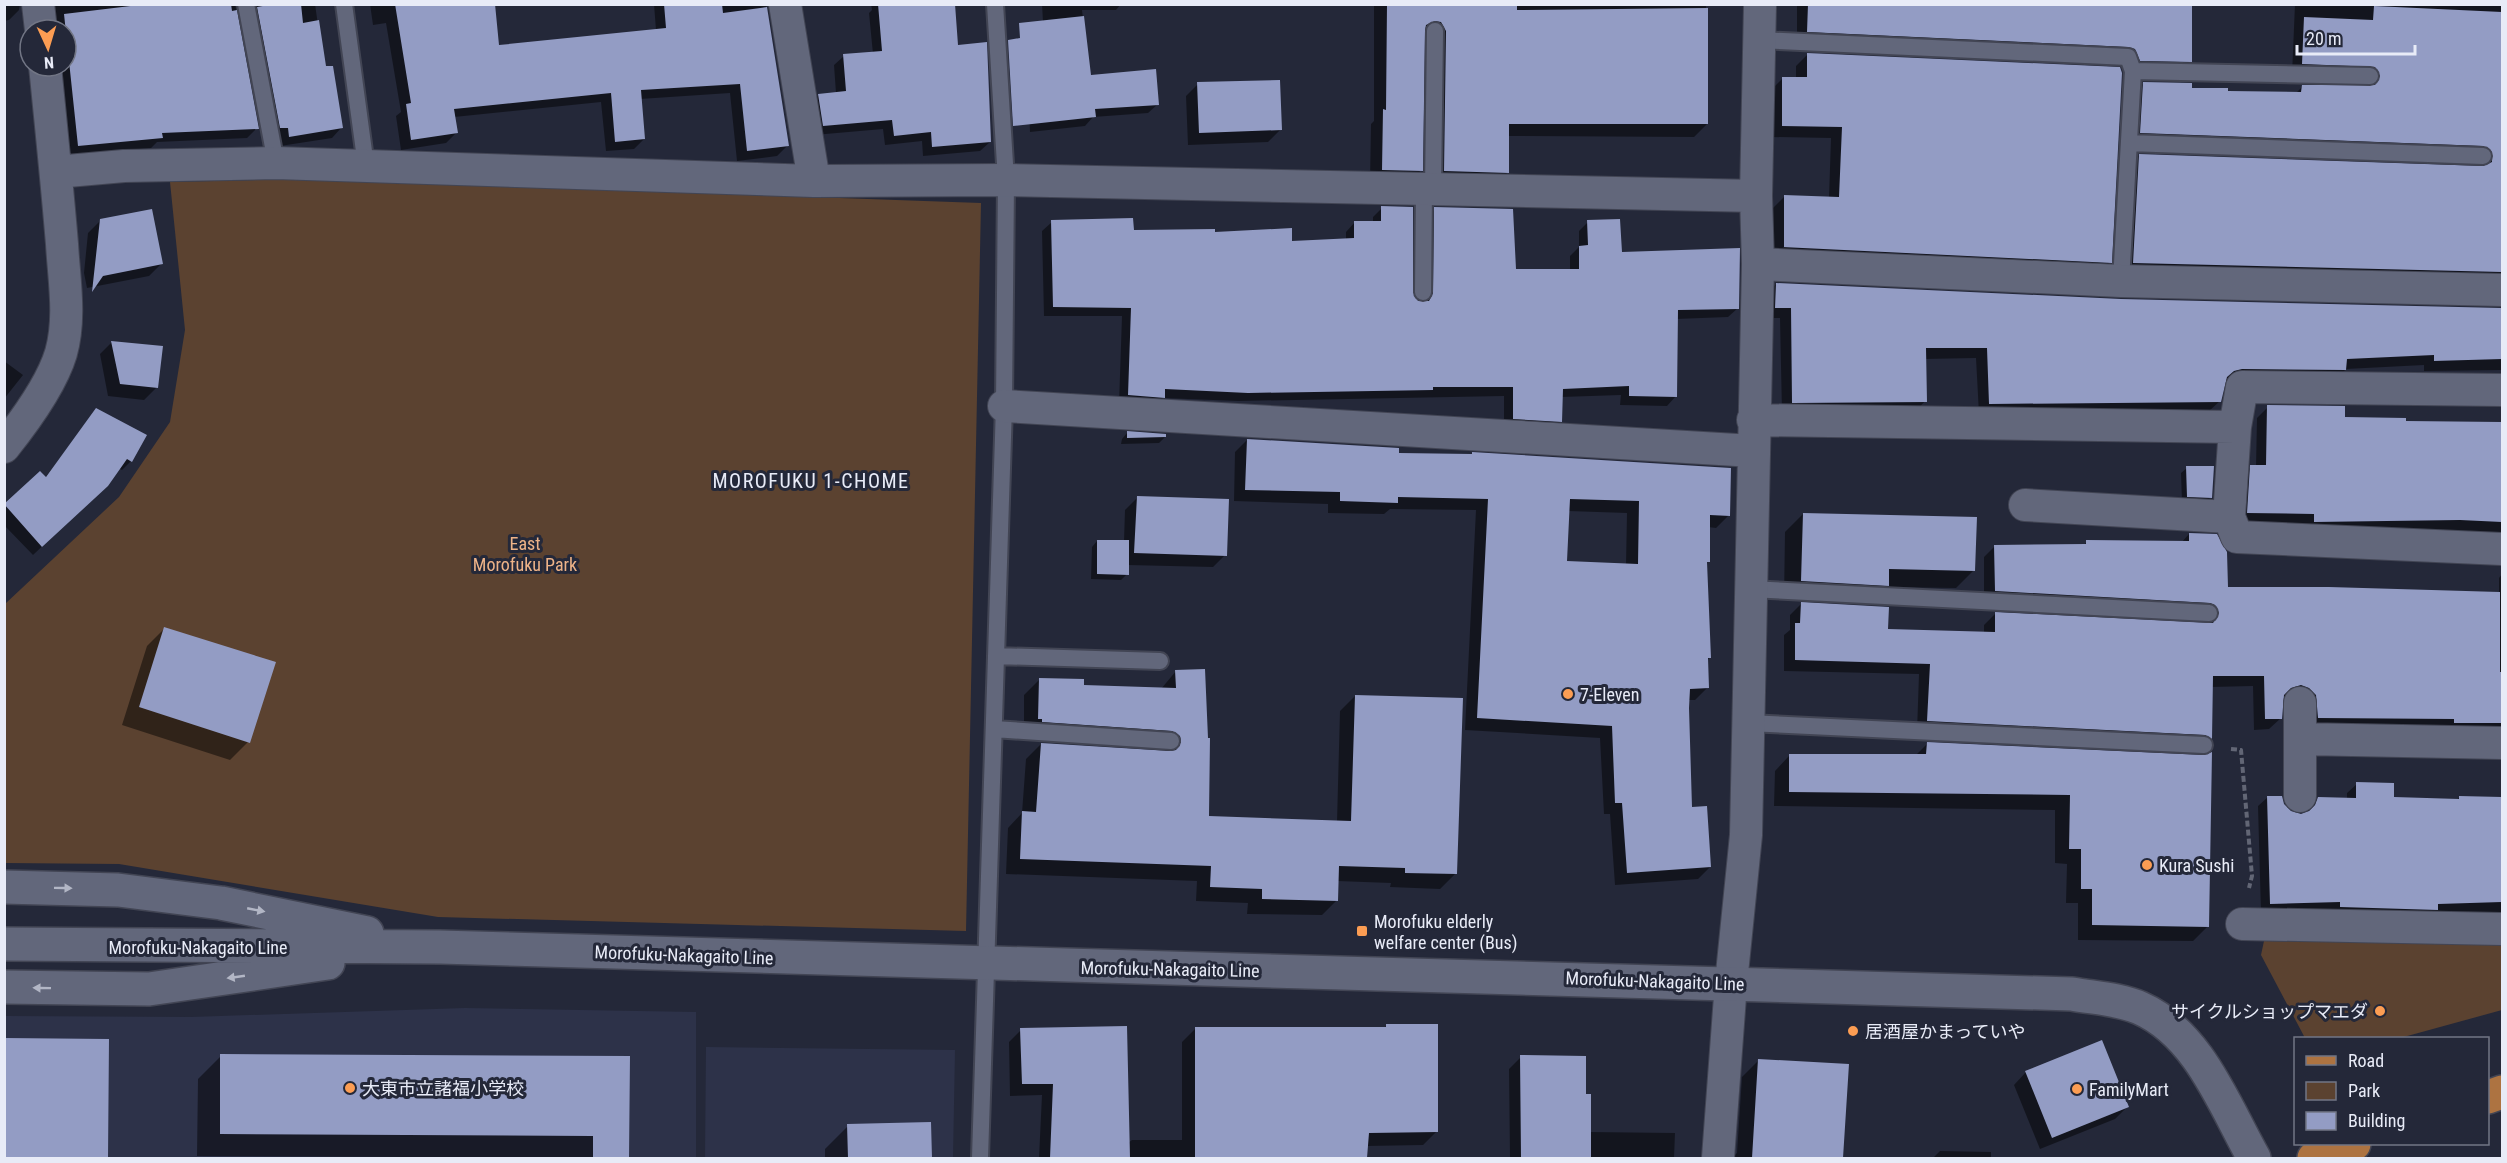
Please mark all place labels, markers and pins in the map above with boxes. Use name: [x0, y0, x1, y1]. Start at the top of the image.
place label: 7-Eleven: [1580, 684, 1640, 705]
marker: 7-Eleven: [1561, 687, 1575, 701]
place label: Kura Sushi: [2159, 855, 2234, 876]
marker: Kura Sushi: [2140, 858, 2154, 872]
place label: Morofuku elderly welfare center (Bus): [1374, 911, 1517, 954]
marker: Morofuku elderly welfare center (Bus): [1355, 924, 1369, 938]
place label: サイクルショップマエダ: [2171, 1001, 2368, 1022]
marker: サイクルショップマエダ: [2373, 1004, 2387, 1018]
place label: 居酒屋かまっていや: [1865, 1021, 2025, 1042]
marker: 居酒屋かまっていや: [1846, 1024, 1860, 1038]
place label: 大東市立諸福小学校: [362, 1078, 524, 1099]
place label: FamilyMart: [2089, 1079, 2169, 1100]
marker: 大東市立諸福小学校: [343, 1081, 357, 1095]
marker: FamilyMart: [2070, 1082, 2084, 1096]

